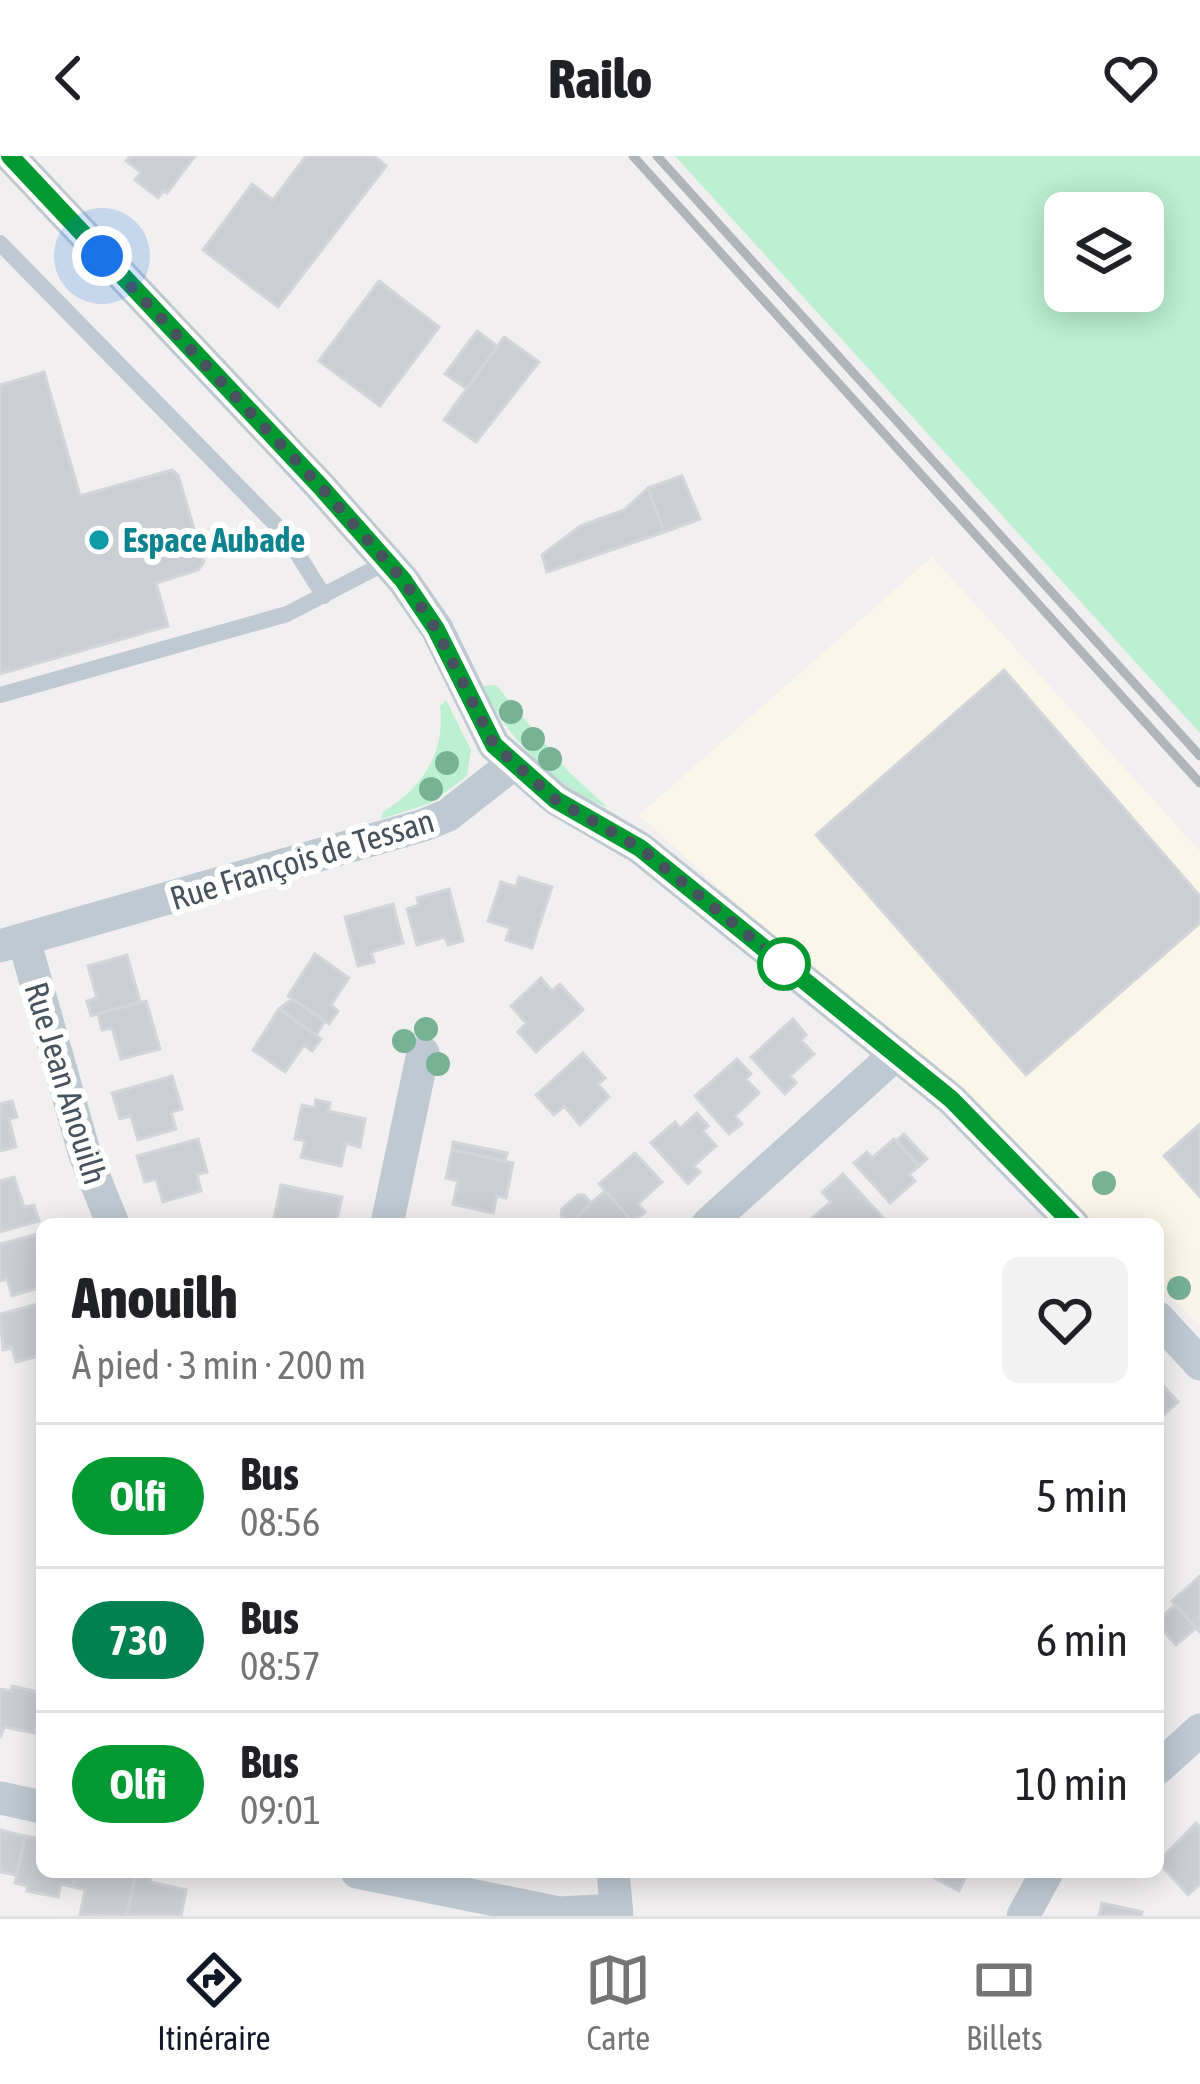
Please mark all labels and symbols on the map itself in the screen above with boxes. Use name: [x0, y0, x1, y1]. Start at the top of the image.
your location: [72, 226, 132, 286]
place label: Espace Aubade: [123, 521, 305, 559]
marker: Espace Aubade: [86, 527, 112, 553]
street label: Rue François de Tessan: [166, 801, 438, 917]
unlabelled marker: [759, 939, 809, 989]
street label: Rue Jean Anouilh: [17, 977, 115, 1189]

